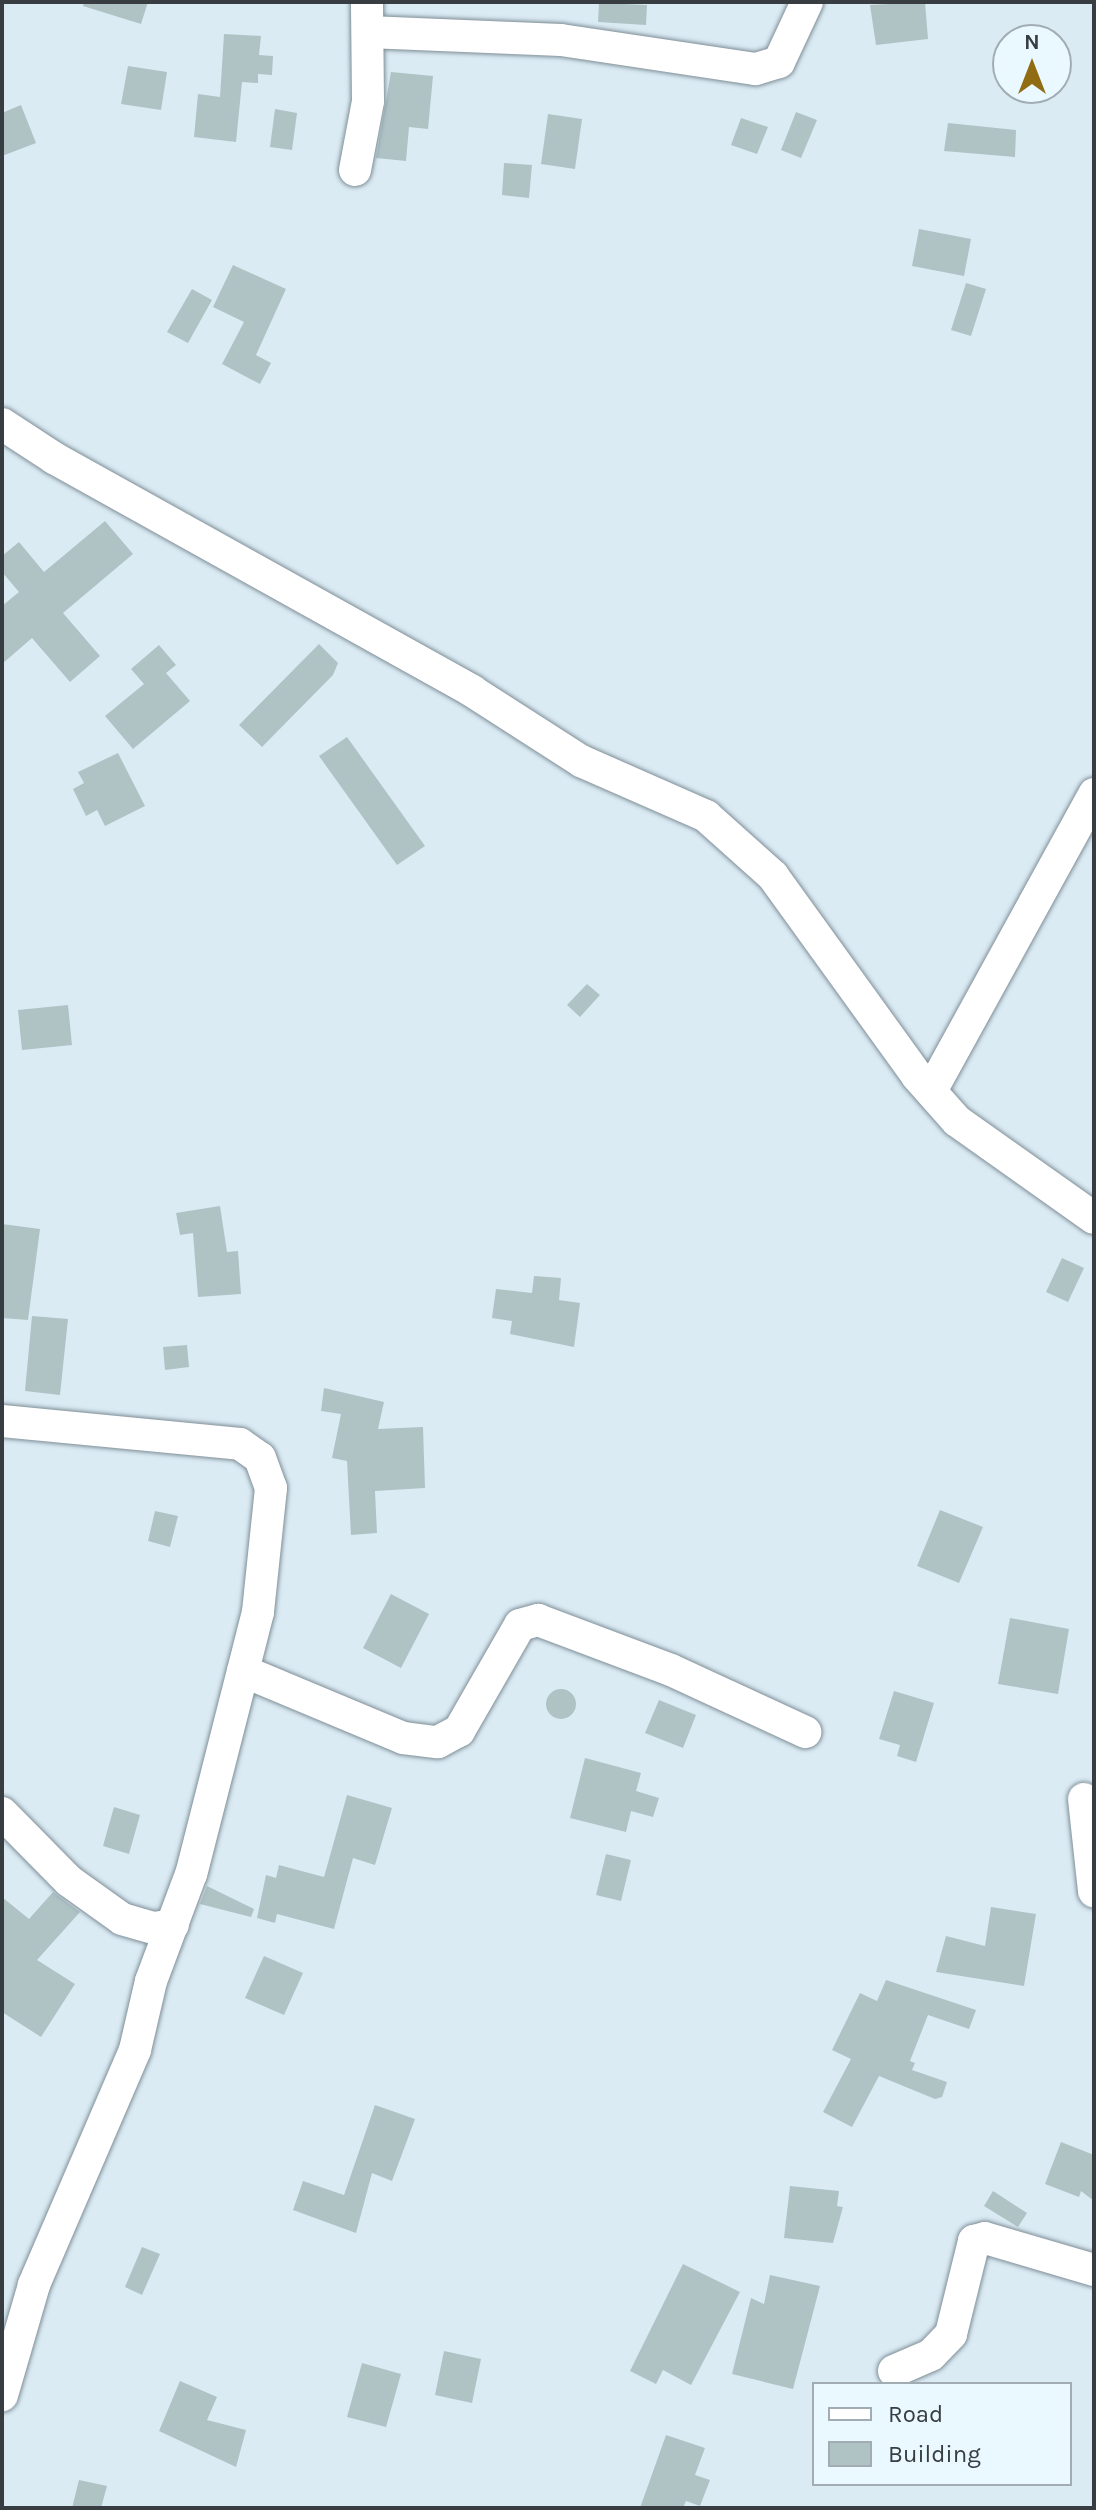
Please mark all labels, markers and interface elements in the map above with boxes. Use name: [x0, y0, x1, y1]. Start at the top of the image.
north arrow: [992, 24, 1072, 104]
text: N: [1024, 29, 1040, 55]
legend: [812, 2382, 1072, 2486]
text: Road: [888, 2400, 943, 2428]
text: Building: [888, 2440, 981, 2468]

